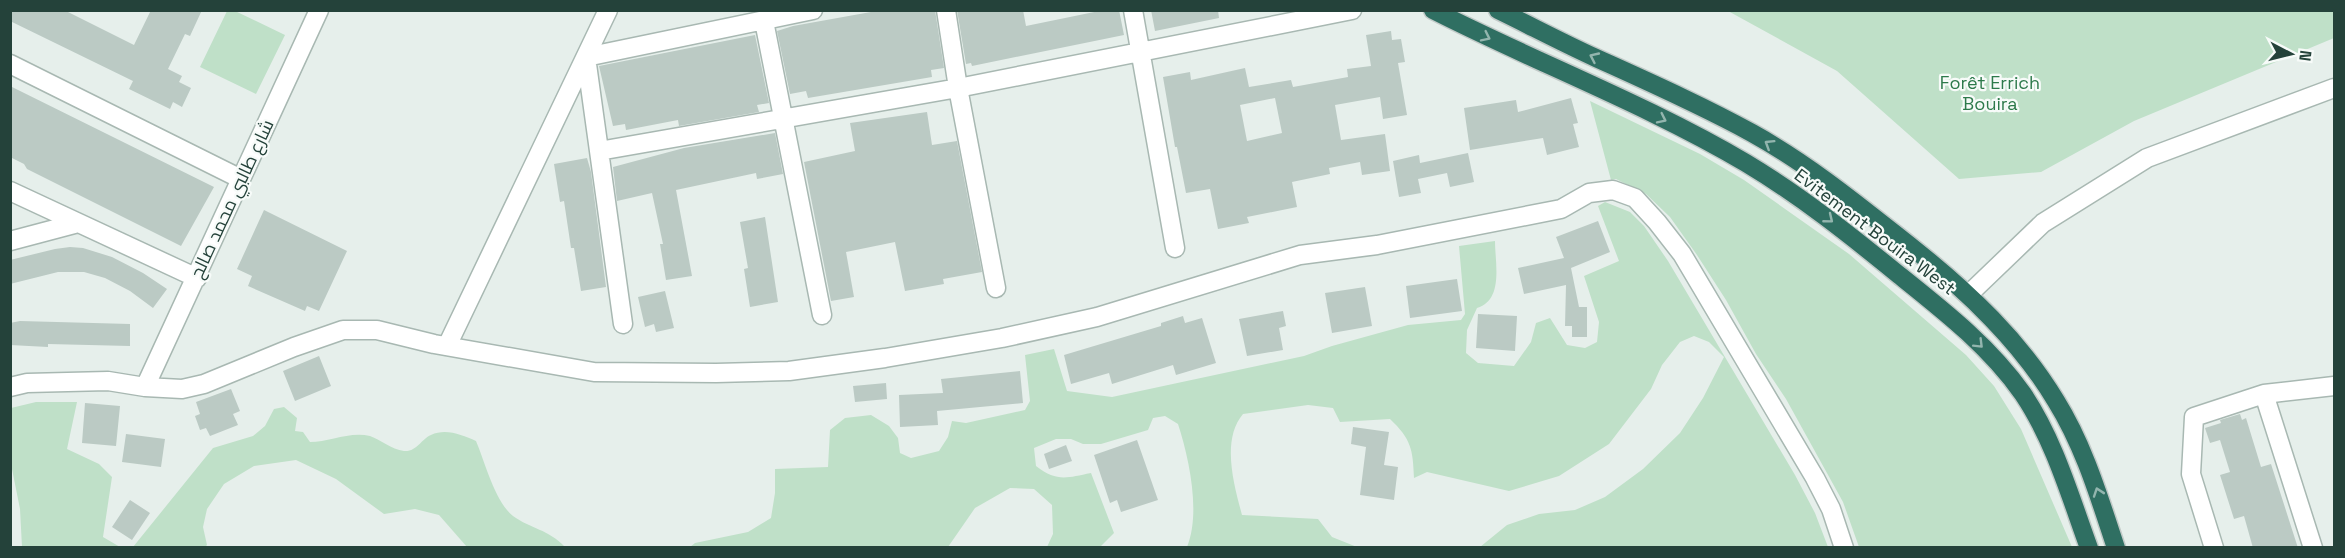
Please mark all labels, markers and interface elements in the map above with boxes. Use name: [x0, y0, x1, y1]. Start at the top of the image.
north arrow: [2261, 24, 2321, 84]
one-way arrow: [1479, 29, 1490, 41]
text: N: [2294, 49, 2316, 62]
one-way arrow: [1590, 53, 1601, 65]
park label: Forêt Errich Bouira: [1940, 71, 2040, 115]
one-way arrow: [1656, 111, 1667, 123]
street label: شارع طالبي محمد صالح: [185, 116, 281, 283]
one-way arrow: [1765, 139, 1775, 151]
street label: Evitement Bouira West: [1790, 163, 1961, 300]
one-way arrow: [1823, 211, 1834, 222]
one-way arrow: [1971, 336, 1982, 347]
one-way arrow: [2092, 487, 2105, 498]

